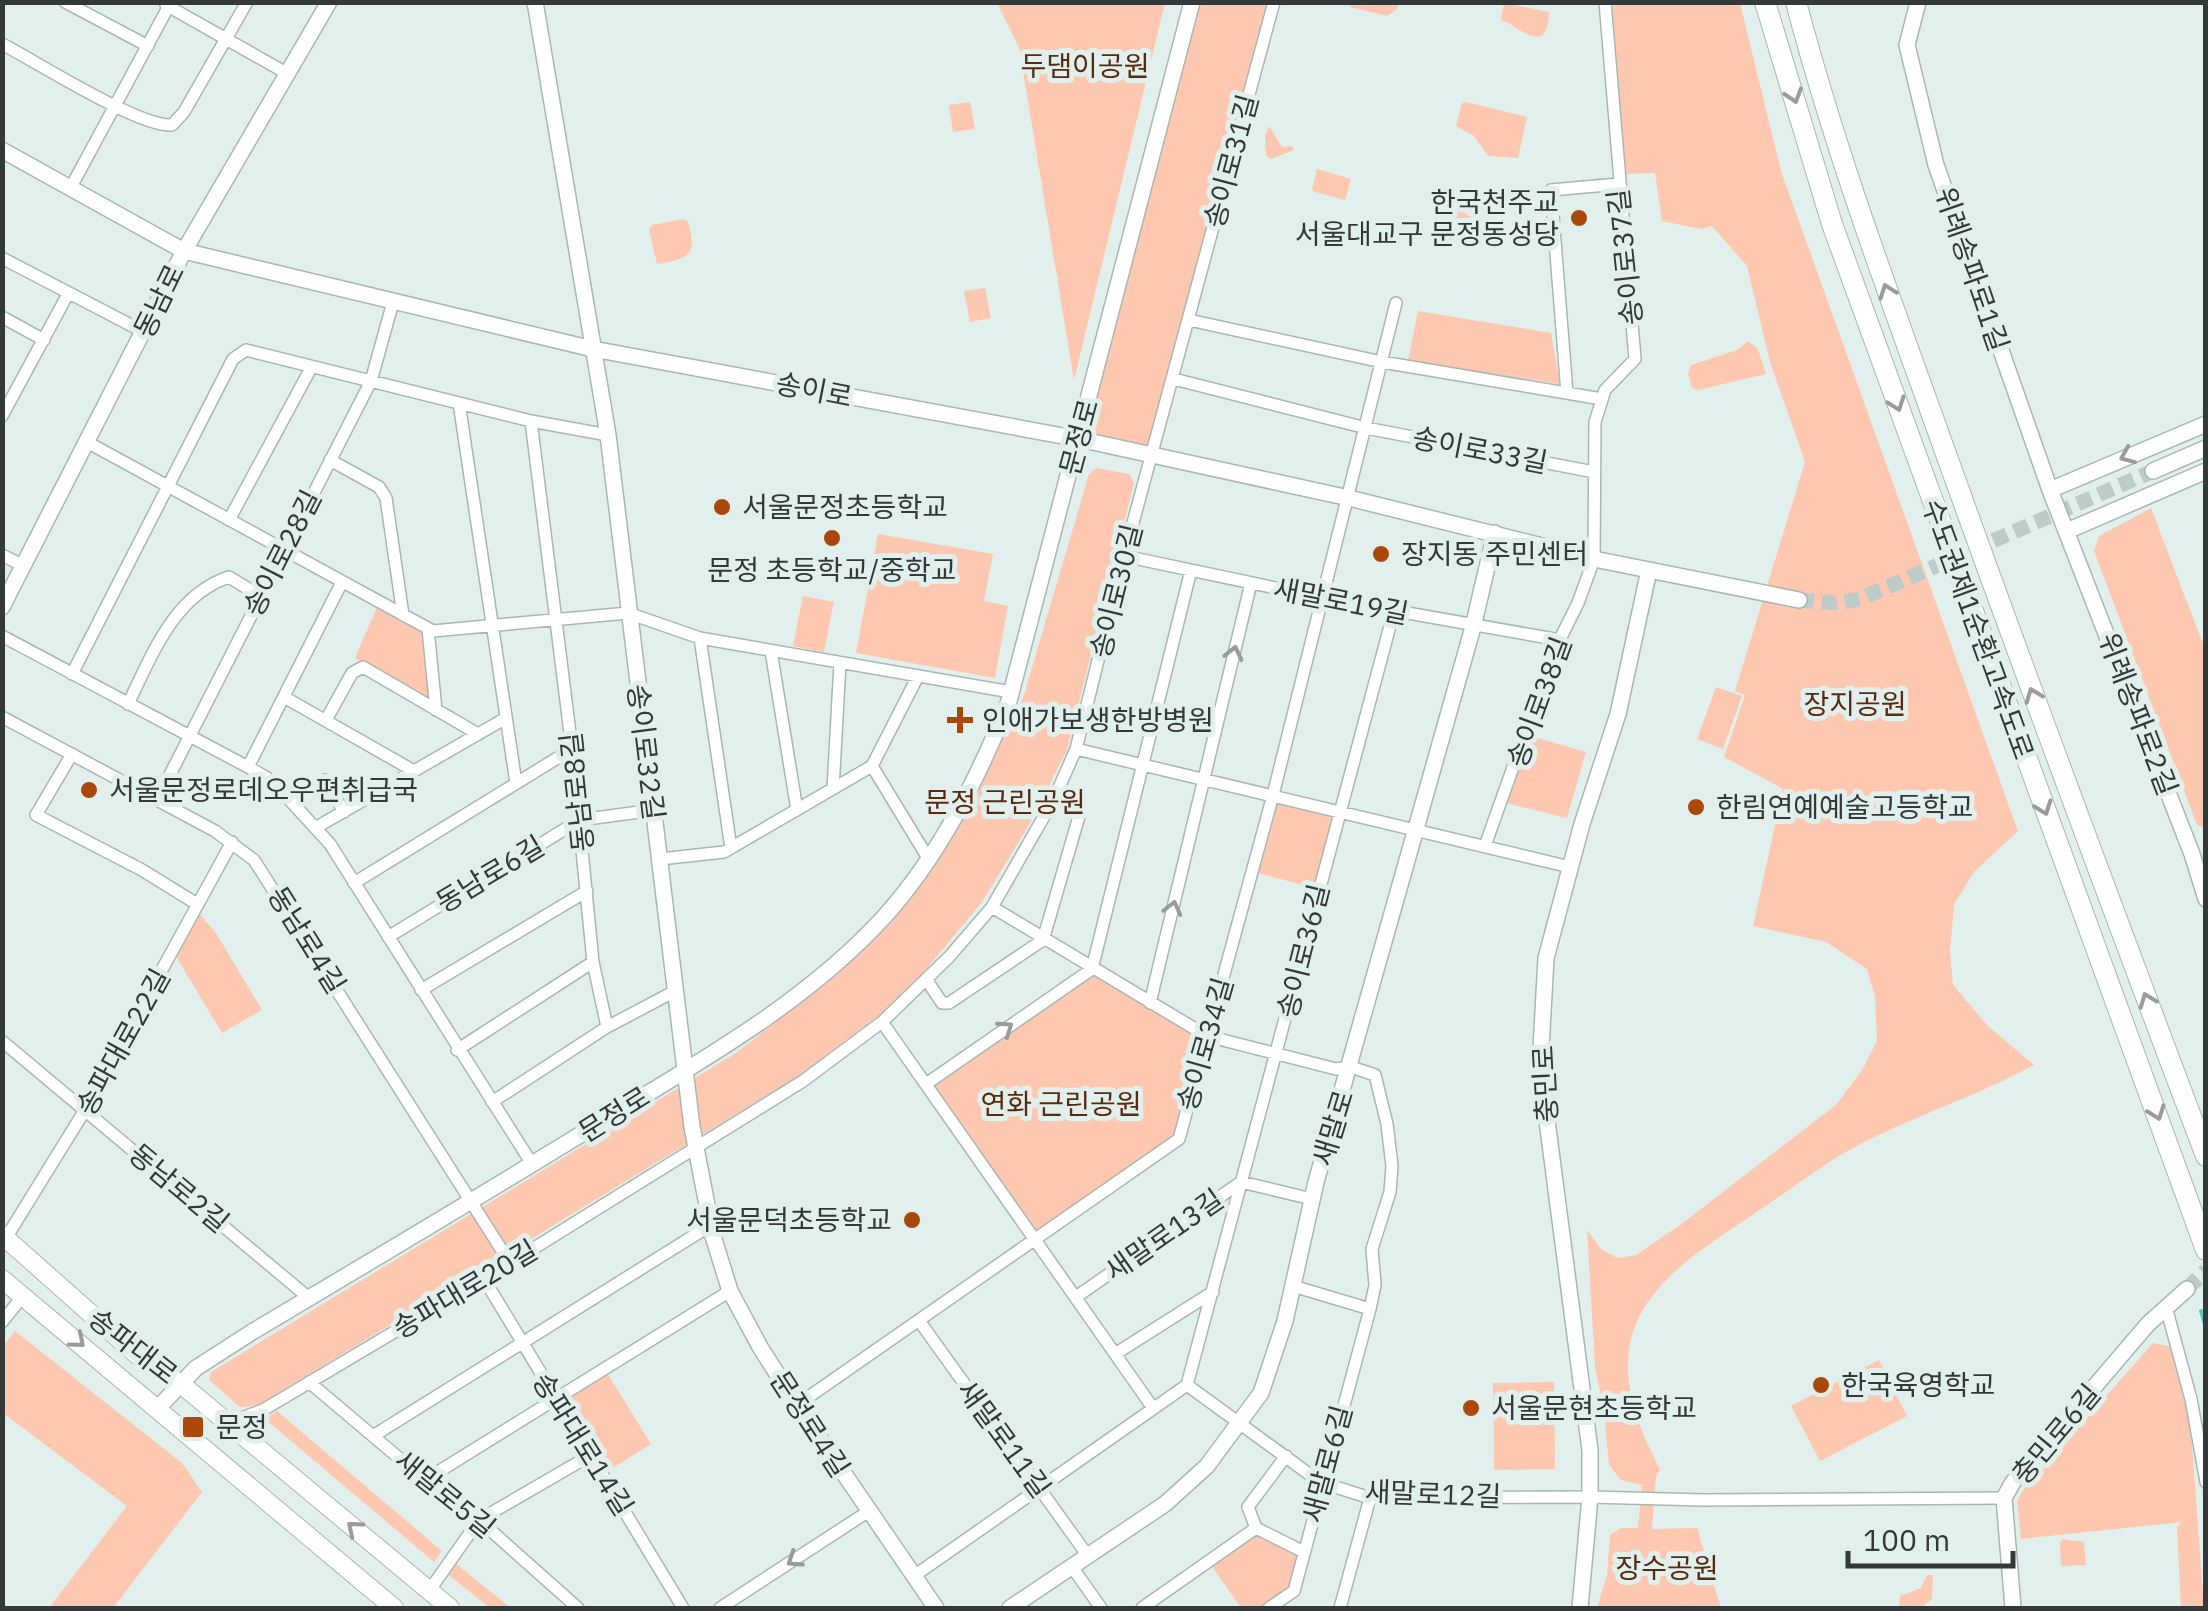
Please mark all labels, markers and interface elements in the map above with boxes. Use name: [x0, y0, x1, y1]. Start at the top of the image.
park label: 두댐이공원: [1021, 47, 1149, 84]
one-way arrow: [1782, 87, 1803, 104]
street label: 송이로31길: [1195, 90, 1266, 232]
street label: 위례송파로1길: [1927, 182, 2018, 356]
place label: 한국천주교 서울대교구 문정동성당: [1295, 183, 1559, 252]
street label: 송이로37길: [1599, 187, 1650, 327]
marker: 한국천주교 서울대교구 문정동성당: [1568, 207, 1590, 229]
street label: 동남로: [125, 258, 192, 344]
one-way arrow: [1879, 283, 1899, 300]
street label: 송이로: [773, 364, 856, 415]
one-way arrow: [1885, 394, 1905, 412]
street label: 문정로: [1051, 395, 1106, 479]
street label: 송이로33길: [1410, 418, 1551, 481]
one-way arrow: [2119, 444, 2137, 464]
street label: 송이로28길: [234, 484, 329, 622]
place label: 서울문정초등학교: [742, 488, 948, 525]
street label: 수도권제1순환고속도로: [1914, 494, 2043, 764]
marker: 서울문정초등학교: [711, 496, 733, 518]
street label: 송이로30길: [1081, 520, 1150, 662]
marker: 문정 초등학교/중학교: [821, 527, 843, 549]
place label: 장지동 주민센터: [1401, 535, 1588, 572]
marker: 장지동 주민센터: [1370, 543, 1392, 565]
place label: 문정 초등학교/중학교: [707, 551, 957, 588]
street label: 새말로19길: [1271, 569, 1412, 632]
street label: 위례송파로2길: [2090, 627, 2186, 800]
street label: 송이로38길: [1498, 631, 1579, 772]
one-way arrow: [1222, 645, 1243, 662]
street label: 송이로32길: [620, 682, 673, 822]
park label: 장지공원: [1803, 685, 1907, 722]
one-way arrow: [2024, 688, 2045, 705]
place label: 인애가보생한방병원: [982, 701, 1214, 738]
marker: 인애가보생한방병원: [947, 707, 973, 733]
street label: 동남로8길: [552, 731, 601, 854]
place label: 서울문정로데오우편취급국: [109, 771, 418, 808]
marker: 서울문정로데오우편취급국: [78, 779, 100, 801]
park label: 문정 근린공원: [924, 783, 1086, 820]
place label: 한림연예예술고등학교: [1716, 788, 1974, 825]
marker: 한림연예예술고등학교: [1685, 796, 1707, 818]
one-way arrow: [2032, 798, 2052, 816]
street label: 동남로6길: [429, 827, 551, 920]
street label: 동남로4길: [260, 879, 355, 1000]
street label: 송이로36길: [1268, 880, 1337, 1022]
one-way arrow: [1161, 900, 1182, 917]
street label: 송파대로22길: [67, 962, 178, 1122]
street label: 송이로34길: [1168, 973, 1241, 1115]
one-way arrow: [2138, 992, 2159, 1009]
one-way arrow: [994, 1022, 1013, 1040]
street label: 충민로: [1524, 1044, 1565, 1124]
street label: 문정로: [571, 1077, 656, 1150]
park label: 연화 근린공원: [980, 1085, 1142, 1122]
street label: 새말로: [1304, 1085, 1362, 1170]
one-way arrow: [2145, 1103, 2166, 1120]
street label: 동남로2길: [122, 1135, 237, 1240]
street label: 새말로13길: [1097, 1180, 1230, 1289]
place label: 서울문덕초등학교: [686, 1201, 892, 1238]
marker: 서울문덕초등학교: [901, 1209, 923, 1231]
street label: 송파대로20길: [386, 1231, 544, 1346]
street label: 송파대로: [81, 1299, 185, 1392]
one-way arrow: [66, 1329, 84, 1347]
street label: 문정로4길: [762, 1363, 859, 1484]
street label: 송파대로14길: [525, 1365, 642, 1522]
place label: 한국육영학교: [1841, 1366, 1996, 1403]
street label: 새말로11길: [949, 1373, 1060, 1505]
marker: 한국육영학교: [1810, 1374, 1832, 1396]
street label: 충민로6길: [2003, 1376, 2108, 1491]
place label: 서울문현초등학교: [1491, 1389, 1697, 1426]
marker: 서울문현초등학교: [1460, 1397, 1482, 1419]
street label: 새말로6길: [1293, 1401, 1360, 1527]
place label: 문정: [216, 1408, 268, 1445]
marker: 문정: [180, 1414, 206, 1440]
street label: 새말로5길: [387, 1442, 504, 1546]
street label: 새말로12길: [1364, 1473, 1502, 1514]
scale bar: [1848, 1506, 2013, 1568]
text: 100 m: [1863, 1520, 1950, 1559]
one-way arrow: [347, 1522, 365, 1540]
one-way arrow: [787, 1547, 805, 1566]
park label: 장수공원: [1615, 1549, 1719, 1586]

